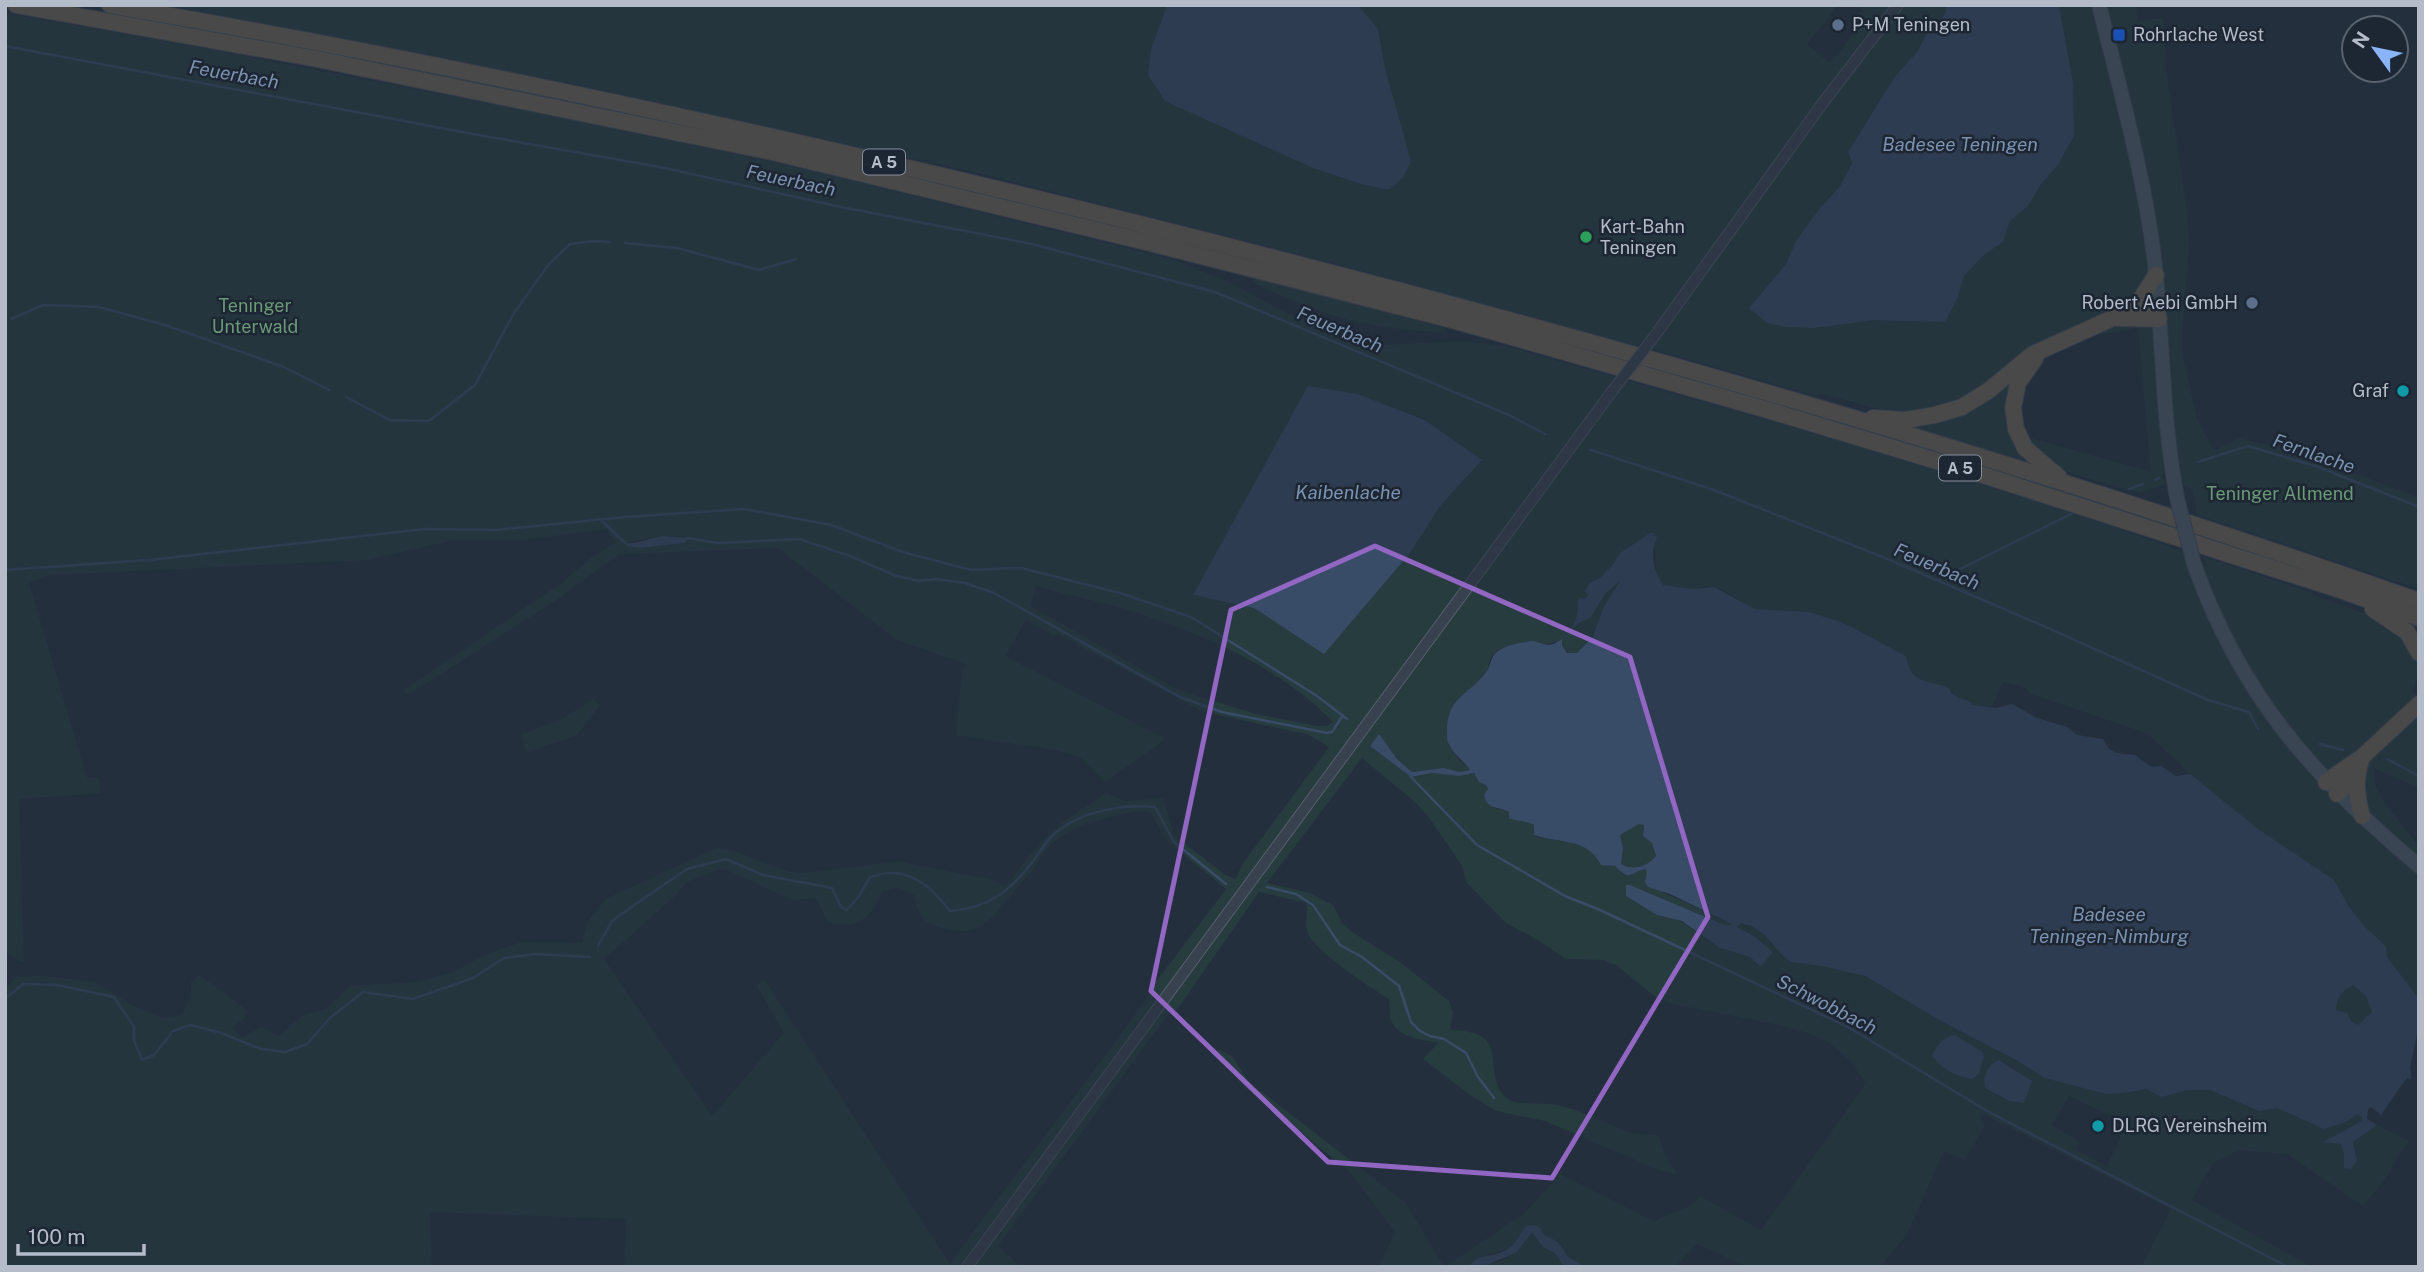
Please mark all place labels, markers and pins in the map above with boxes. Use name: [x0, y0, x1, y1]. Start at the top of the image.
place label: P+M Teningen: [1852, 14, 1970, 35]
marker: P+M Teningen: [1830, 17, 1846, 33]
place label: Rohrlache West: [2133, 24, 2264, 45]
marker: Rohrlache West: [2111, 27, 2127, 43]
place label: Kart-Bahn Teningen: [1600, 216, 1685, 258]
marker: Kart-Bahn Teningen: [1578, 229, 1594, 245]
place label: Robert Aebi GmbH: [2081, 292, 2238, 313]
marker: Robert Aebi GmbH: [2244, 295, 2260, 311]
place label: Graf: [2352, 380, 2389, 401]
marker: Graf: [2395, 383, 2411, 399]
place label: DLRG Vereinsheim: [2112, 1115, 2267, 1136]
marker: DLRG Vereinsheim: [2090, 1118, 2106, 1134]

